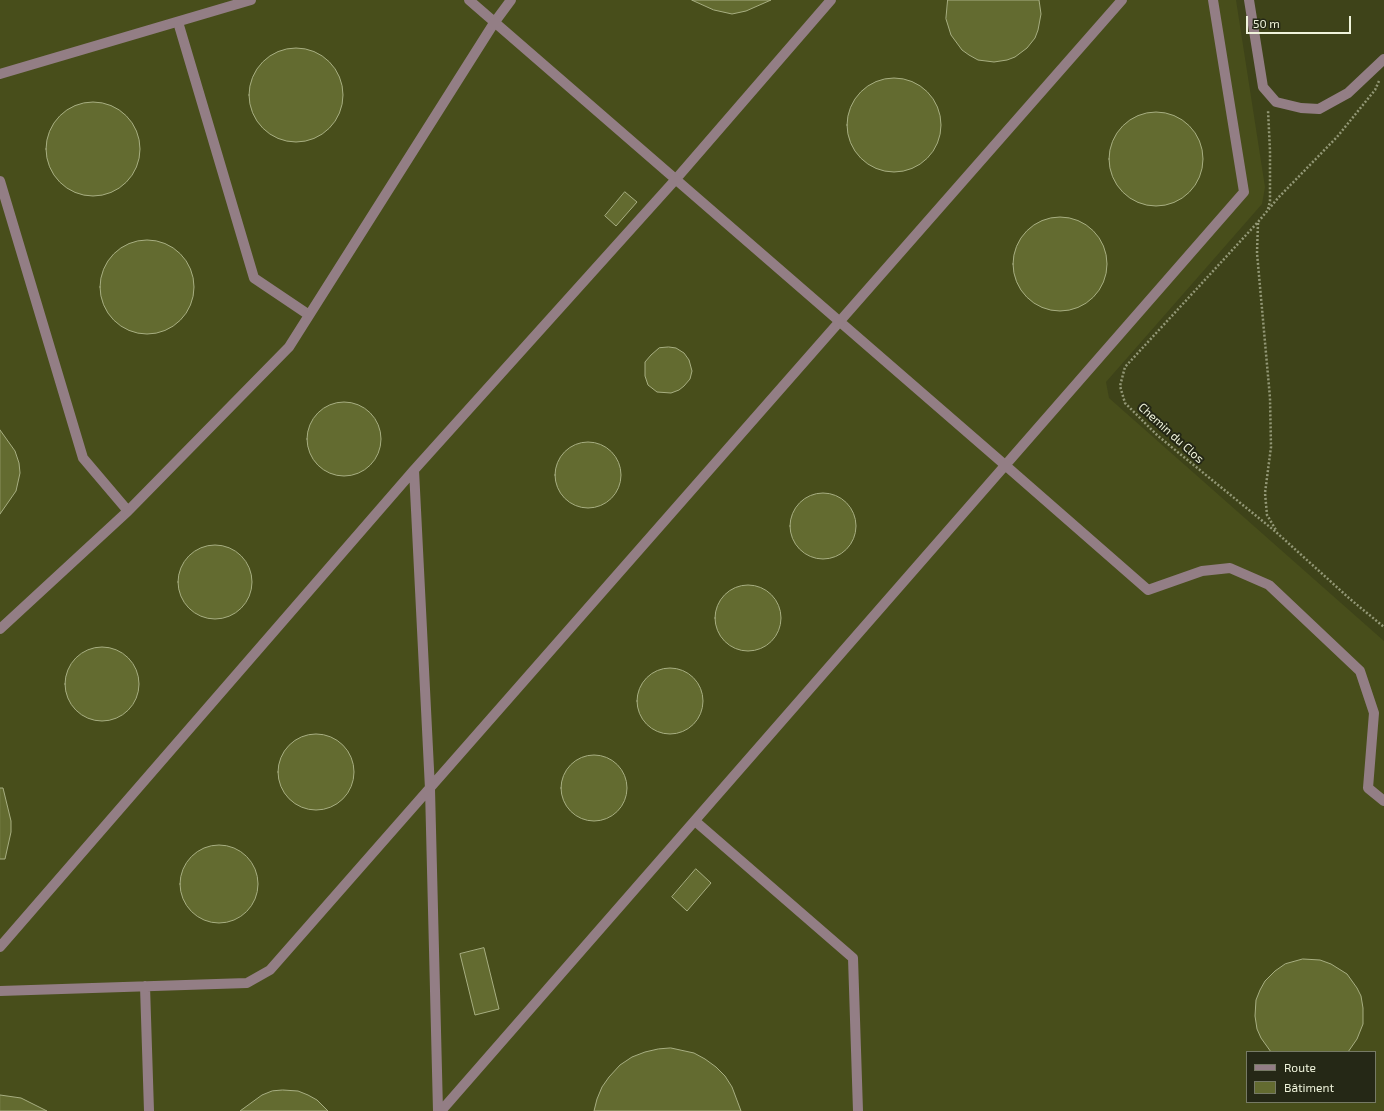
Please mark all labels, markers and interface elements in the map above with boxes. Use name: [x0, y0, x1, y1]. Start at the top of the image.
scale bar: [1248, 8, 1353, 34]
text: 50 m: [1253, 16, 1280, 30]
street label: Chemin du Clos: [1135, 400, 1207, 466]
legend: [1246, 1051, 1376, 1103]
text: Route: [1284, 1060, 1316, 1074]
text: Bâtiment: [1284, 1080, 1334, 1094]

